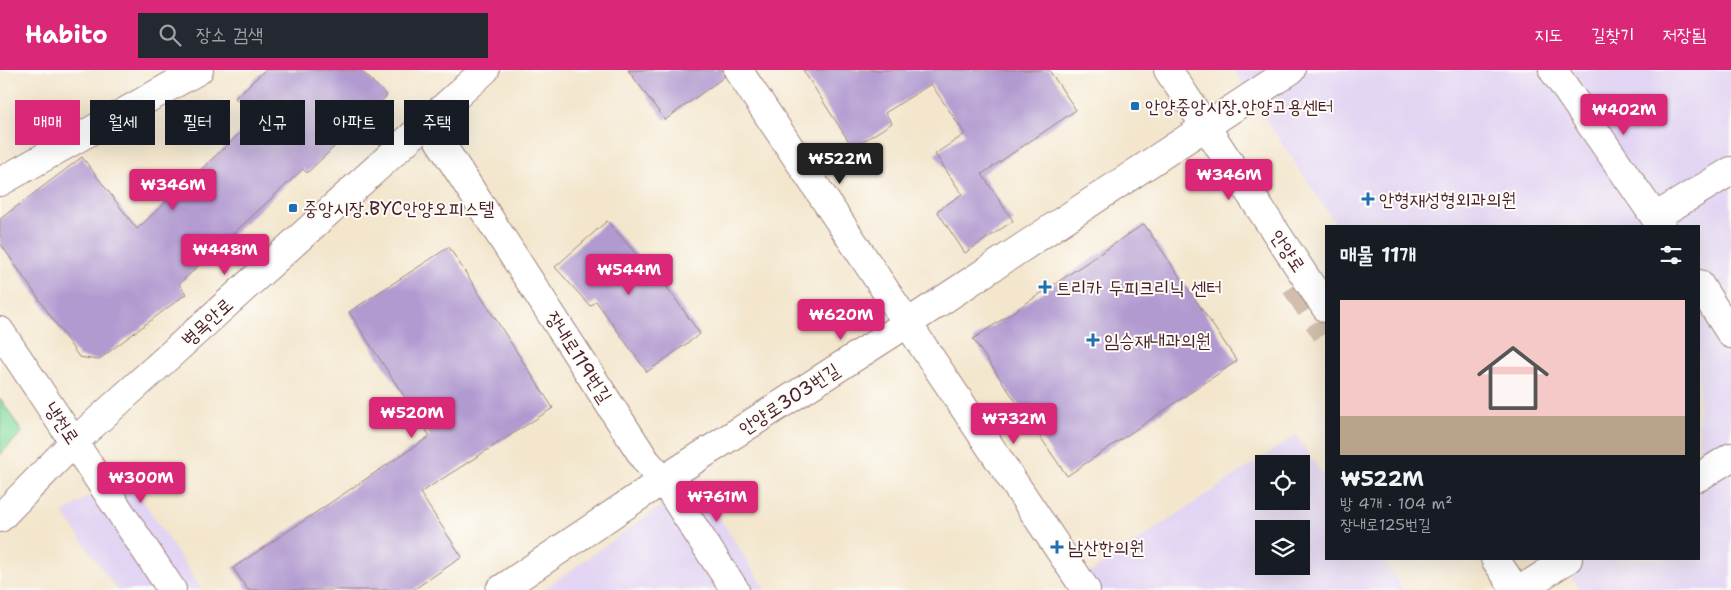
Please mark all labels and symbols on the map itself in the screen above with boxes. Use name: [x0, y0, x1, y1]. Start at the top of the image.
pin: ₩402M: [1589, 93, 1659, 136]
place label: 안양중앙시장.안양고용센터: [1145, 94, 1333, 119]
marker: 안양중앙시장.안양고용센터: [1129, 100, 1141, 112]
pin: ₩522M: [805, 142, 875, 185]
pin: ₩346M: [1194, 158, 1264, 201]
pin: ₩346M: [138, 168, 208, 211]
place label: 안형재성형외과의원: [1379, 187, 1517, 212]
marker: 안형재성형외과의원: [1361, 192, 1375, 206]
place label: 중앙시장.BYC안양오피스텔: [303, 196, 494, 221]
marker: 중앙시장.BYC안양오피스텔: [287, 202, 299, 214]
street label: 안양로: [1265, 225, 1311, 277]
pin: ₩448M: [190, 234, 260, 276]
pin: ₩544M: [594, 254, 664, 296]
place label: 트리카 두피크리닉 센터: [1056, 275, 1222, 300]
marker: 트리카 두피크리닉 센터: [1038, 280, 1052, 294]
street label: 병목안로: [176, 292, 238, 352]
pin: ₩620M: [806, 298, 876, 341]
street label: 장내로119번길: [540, 306, 618, 408]
place label: 임승재내과의원: [1104, 328, 1211, 353]
marker: 임승재내과의원: [1086, 333, 1100, 347]
street label: 안양로303번길: [734, 357, 844, 441]
pin: ₩520M: [377, 396, 447, 439]
street label: 냉천로: [39, 397, 85, 449]
pin: ₩732M: [979, 402, 1049, 445]
pin: ₩300M: [106, 462, 176, 504]
pin: ₩761M: [682, 480, 752, 523]
place label: 남산한의원: [1068, 535, 1144, 560]
marker: 남산한의원: [1050, 540, 1064, 554]

